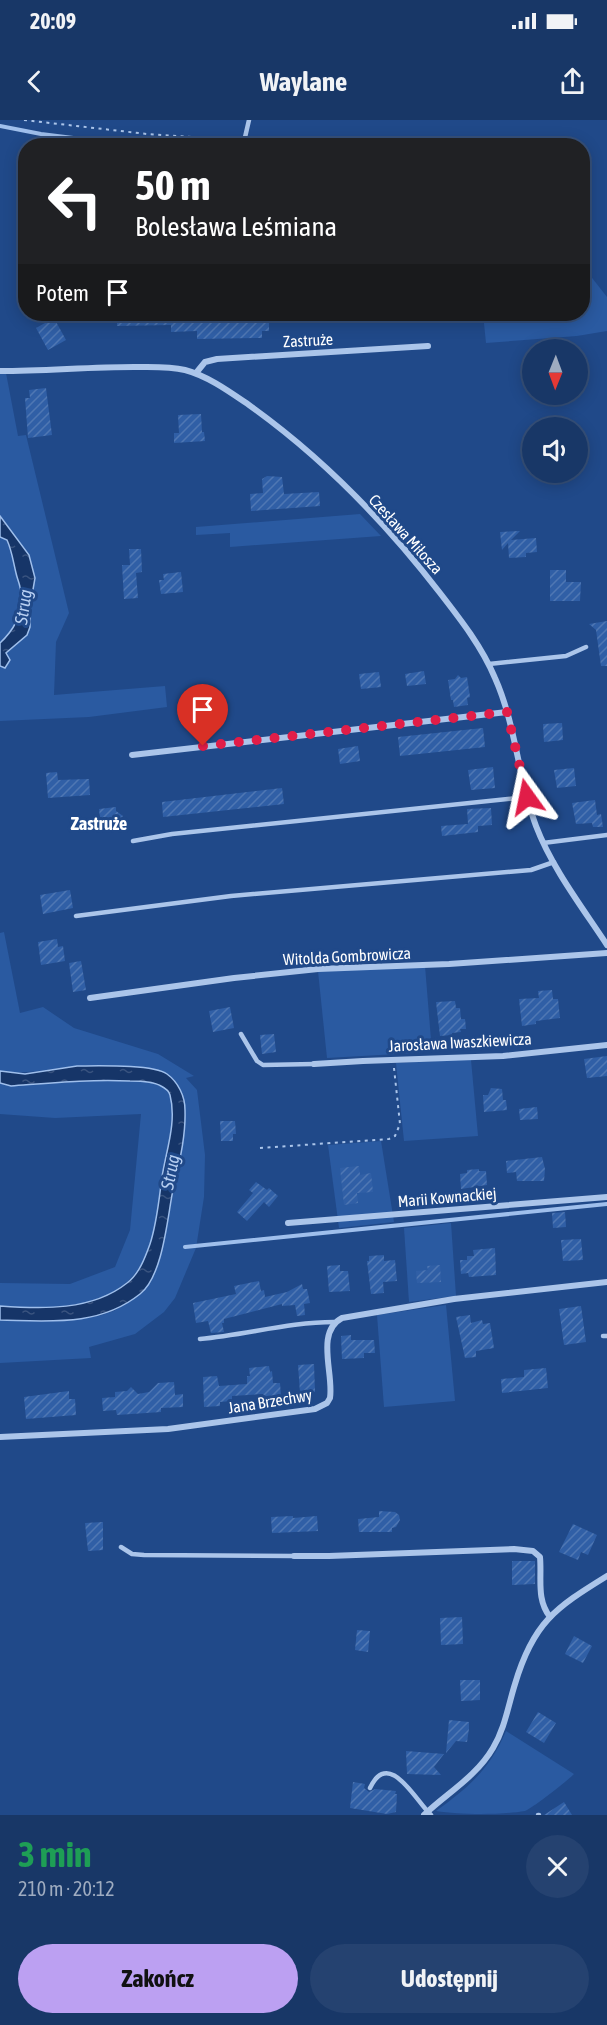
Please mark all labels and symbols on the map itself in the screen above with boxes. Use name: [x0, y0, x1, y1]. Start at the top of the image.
street label: Zastruże: [282, 330, 334, 350]
north arrow: [522, 339, 588, 405]
street label: Czesława Miłosza: [365, 490, 447, 578]
water label: Strug: [10, 588, 36, 627]
pin: [177, 684, 228, 746]
position arrow: [495, 765, 559, 829]
district label: Zastruże: [71, 813, 127, 834]
street label: Witolda Gombrowicza: [283, 944, 411, 968]
street label: Jarosława Iwaszkiewicza: [388, 1029, 532, 1055]
water label: Strug: [156, 1153, 184, 1192]
street label: Marii Kownackiej: [397, 1184, 497, 1211]
street label: Jana Brzechwy: [227, 1385, 314, 1418]

